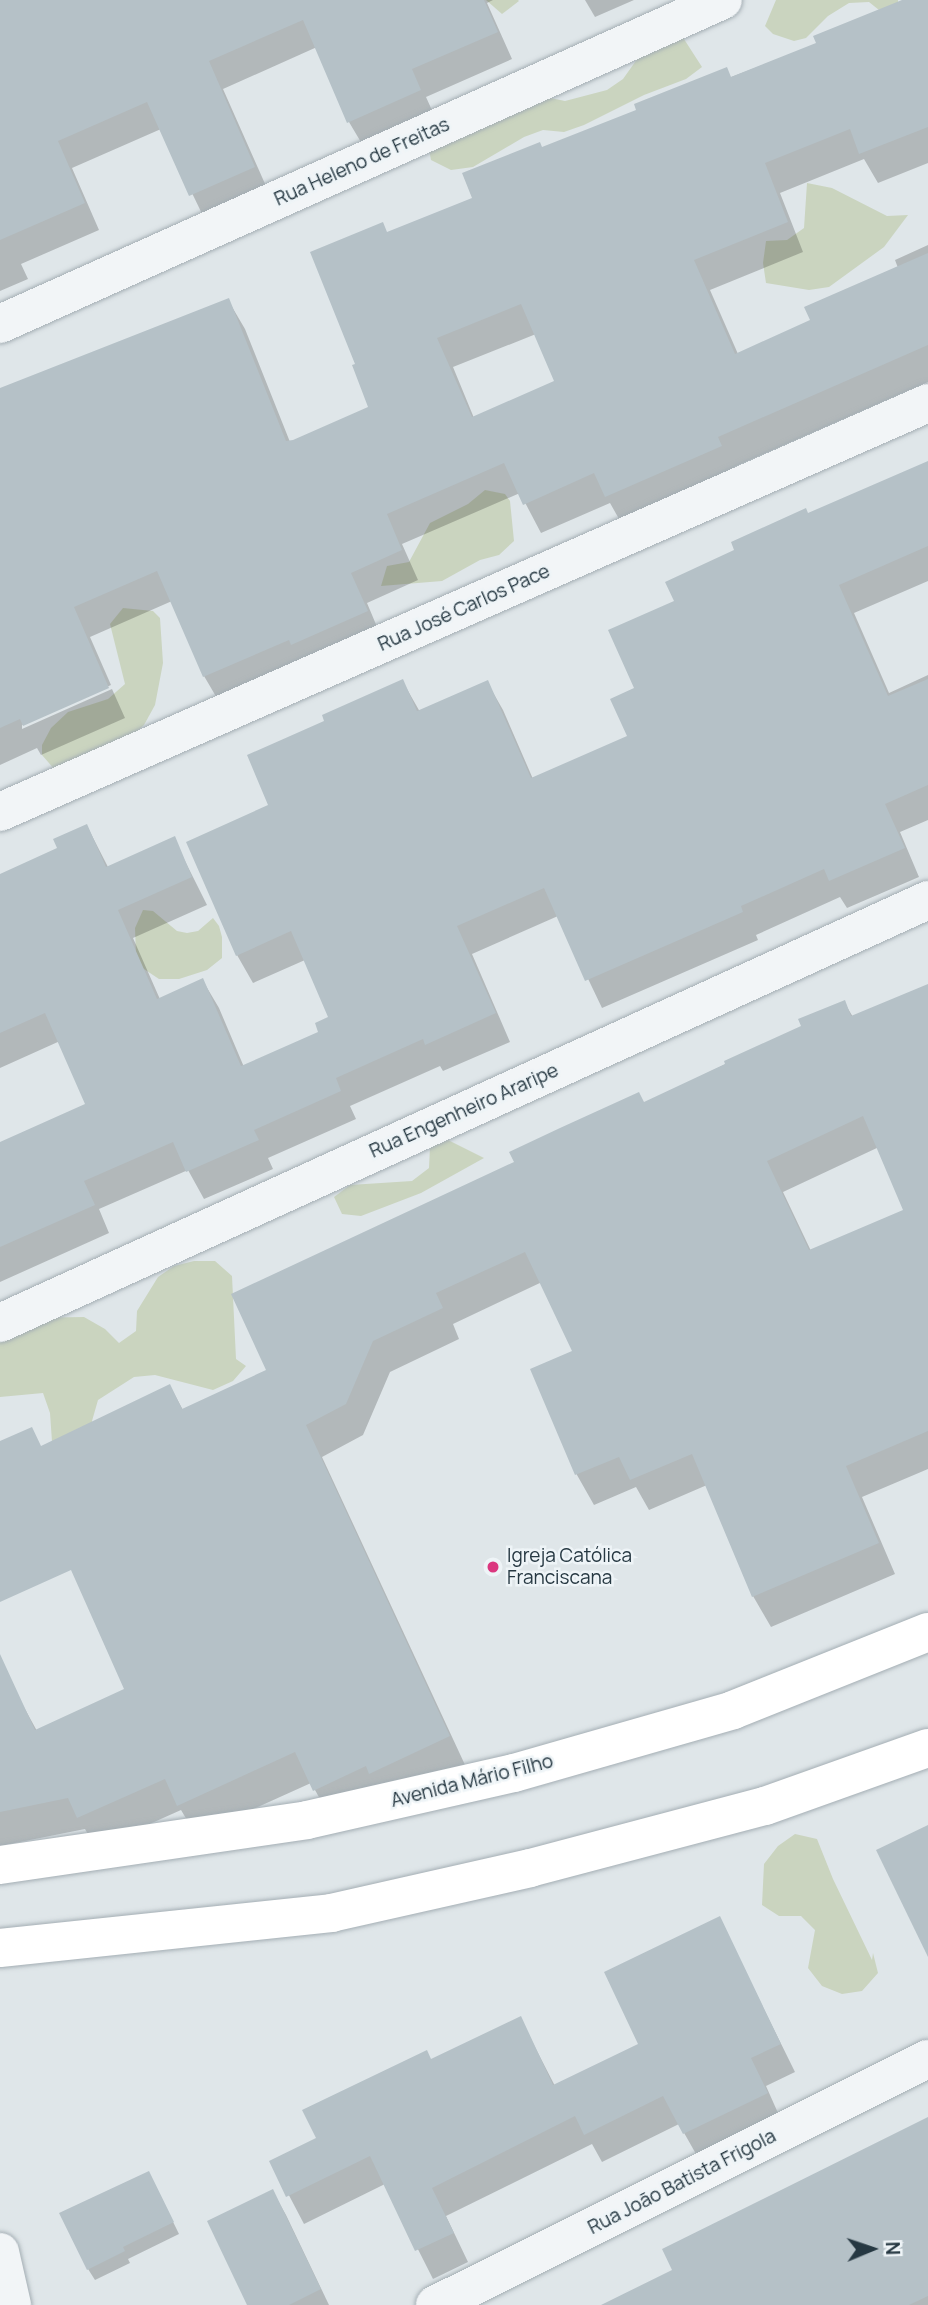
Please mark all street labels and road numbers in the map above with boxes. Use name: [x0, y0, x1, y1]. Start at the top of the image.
street label: Rua Heleno de Freitas: [271, 113, 453, 211]
street label: Rua José Carlos Pace: [375, 560, 553, 656]
street label: Rua Engenheiro Araripe: [366, 1059, 562, 1163]
street label: Avenida Mário Filho: [388, 1750, 556, 1812]
street label: Rua João Batista Frigola: [584, 2125, 780, 2239]

